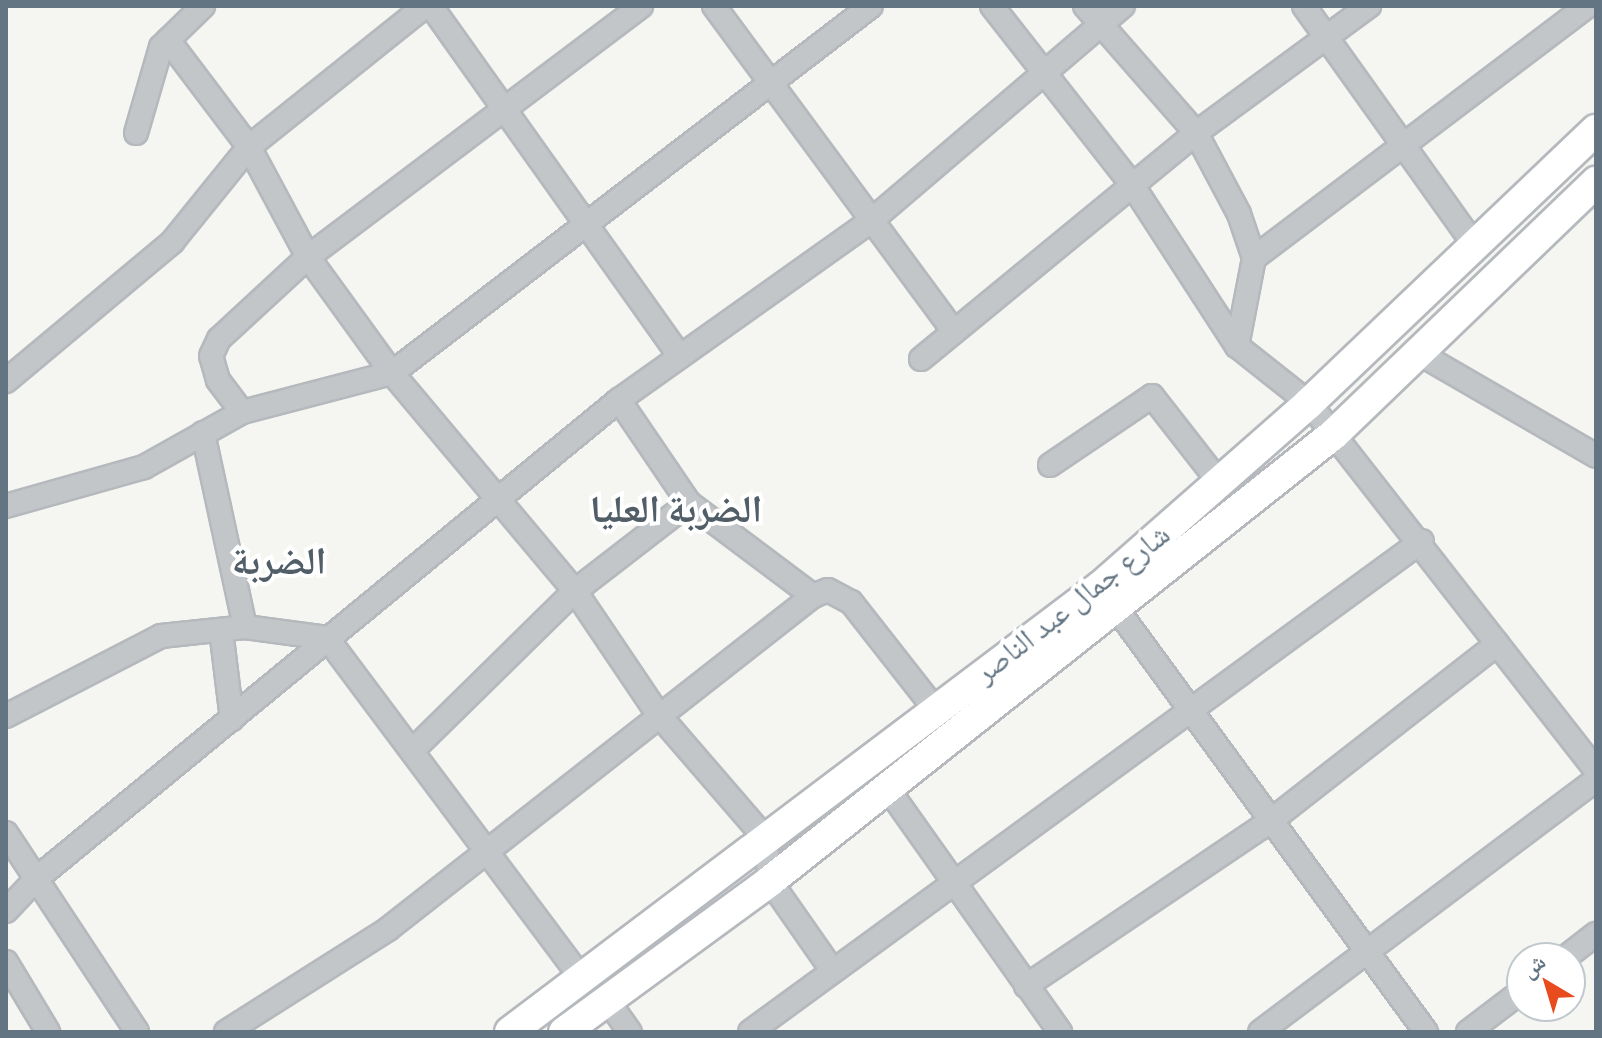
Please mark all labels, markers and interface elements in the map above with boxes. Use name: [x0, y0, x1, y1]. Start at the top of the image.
district label: الضربة العليا: [590, 485, 762, 531]
street label: شارع جمال عبد الناصر: [966, 515, 1176, 689]
district label: الضربة: [232, 537, 326, 583]
north arrow: [1506, 942, 1586, 1022]
text: ش: [1515, 947, 1550, 982]

